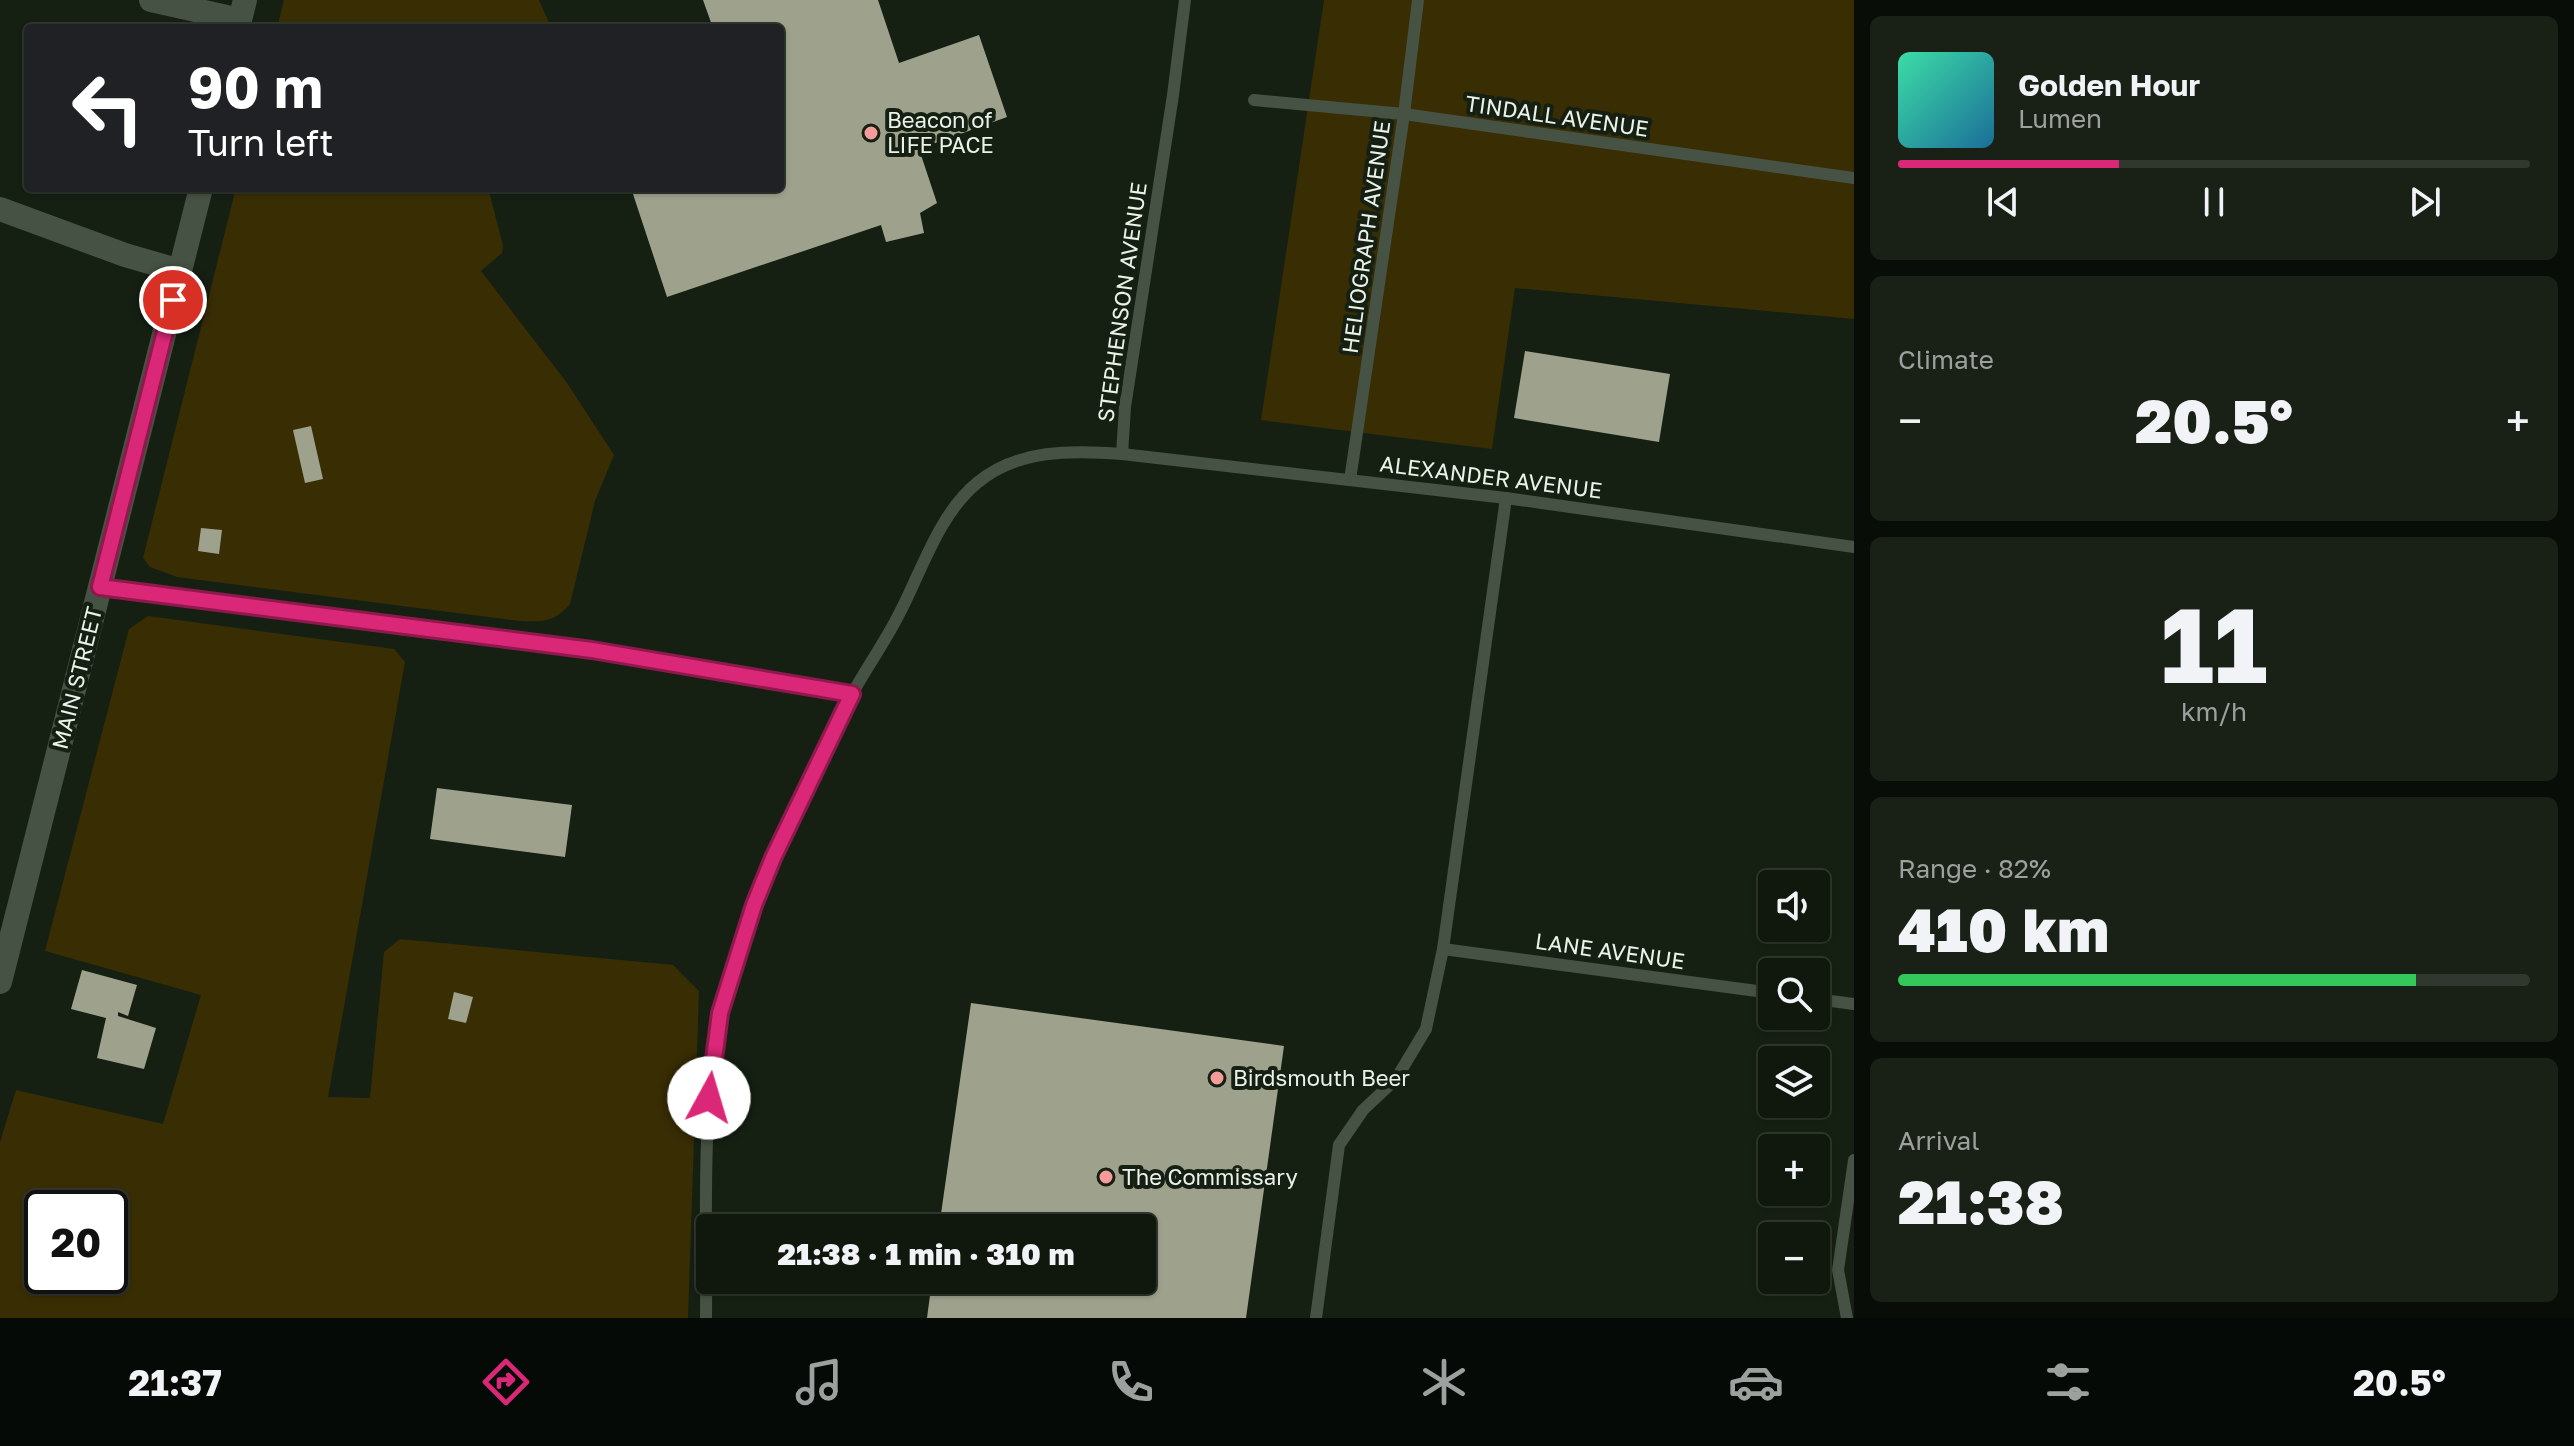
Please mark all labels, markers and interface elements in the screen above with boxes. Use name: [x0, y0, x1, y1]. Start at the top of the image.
text: 90 m: [188, 53, 323, 120]
icon: left: [56, 56, 160, 160]
text: Golden Hour: [2018, 67, 2200, 103]
street label: TINDALL AVENUE: [1464, 89, 1650, 142]
text: Lumen: [2018, 103, 2102, 134]
place label: Beacon of LIFE PACE: [887, 106, 994, 158]
street label: HELIOGRAPH AVENUE: [1336, 119, 1395, 355]
text: Turn left: [188, 121, 334, 164]
marker: Beacon of LIFE PACE: [862, 124, 880, 142]
street label: STEPHENSON AVENUE: [1091, 180, 1152, 424]
icon: previous: [1981, 180, 2025, 224]
icon: pause: [2192, 180, 2236, 224]
icon: next: [2403, 180, 2447, 224]
pin: [139, 266, 207, 334]
icon: arrive: [151, 278, 195, 322]
text: Climate: [1898, 344, 1994, 375]
text: 20.5°: [2135, 384, 2293, 456]
text: −: [1898, 394, 1922, 447]
text: +: [2506, 394, 2530, 447]
street label: ALEXANDER AVENUE: [1378, 449, 1604, 504]
text: 11: [2160, 581, 2268, 706]
street label: MAIN STREET: [46, 603, 107, 752]
text: km/h: [2181, 696, 2247, 727]
text: Range · 82%: [1898, 853, 2051, 884]
map controls: [1758, 870, 1830, 1294]
button: sound: [1758, 870, 1830, 942]
text: 410 km: [1898, 893, 2109, 965]
street label: LANE AVENUE: [1534, 927, 1687, 974]
button: search: [1758, 958, 1830, 1030]
button: layers: [1758, 1046, 1830, 1118]
position arrow: [667, 1056, 751, 1140]
place label: Birdsmouth Beer: [1233, 1064, 1410, 1091]
marker: Birdsmouth Beer: [1208, 1069, 1226, 1087]
text: Arrival: [1898, 1125, 1979, 1156]
button: +: [1758, 1134, 1830, 1206]
place label: The Commissary: [1122, 1163, 1298, 1190]
text: 21:38: [1898, 1165, 2064, 1237]
marker: The Commissary: [1097, 1168, 1115, 1186]
speed limit sign: 20: [24, 1190, 128, 1294]
button: −: [1758, 1222, 1830, 1294]
text: 21:38 · 1 min · 310 m: [777, 1236, 1075, 1272]
icon: directions: [478, 1354, 534, 1410]
icon: music: [791, 1354, 847, 1410]
icon: phone: [1103, 1354, 1159, 1410]
icon: climate: [1416, 1354, 1472, 1410]
icon: car: [1728, 1354, 1784, 1410]
icon: filters: [2040, 1354, 2096, 1410]
text: 21:37: [128, 1361, 222, 1404]
text: 20.5°: [2353, 1361, 2446, 1404]

